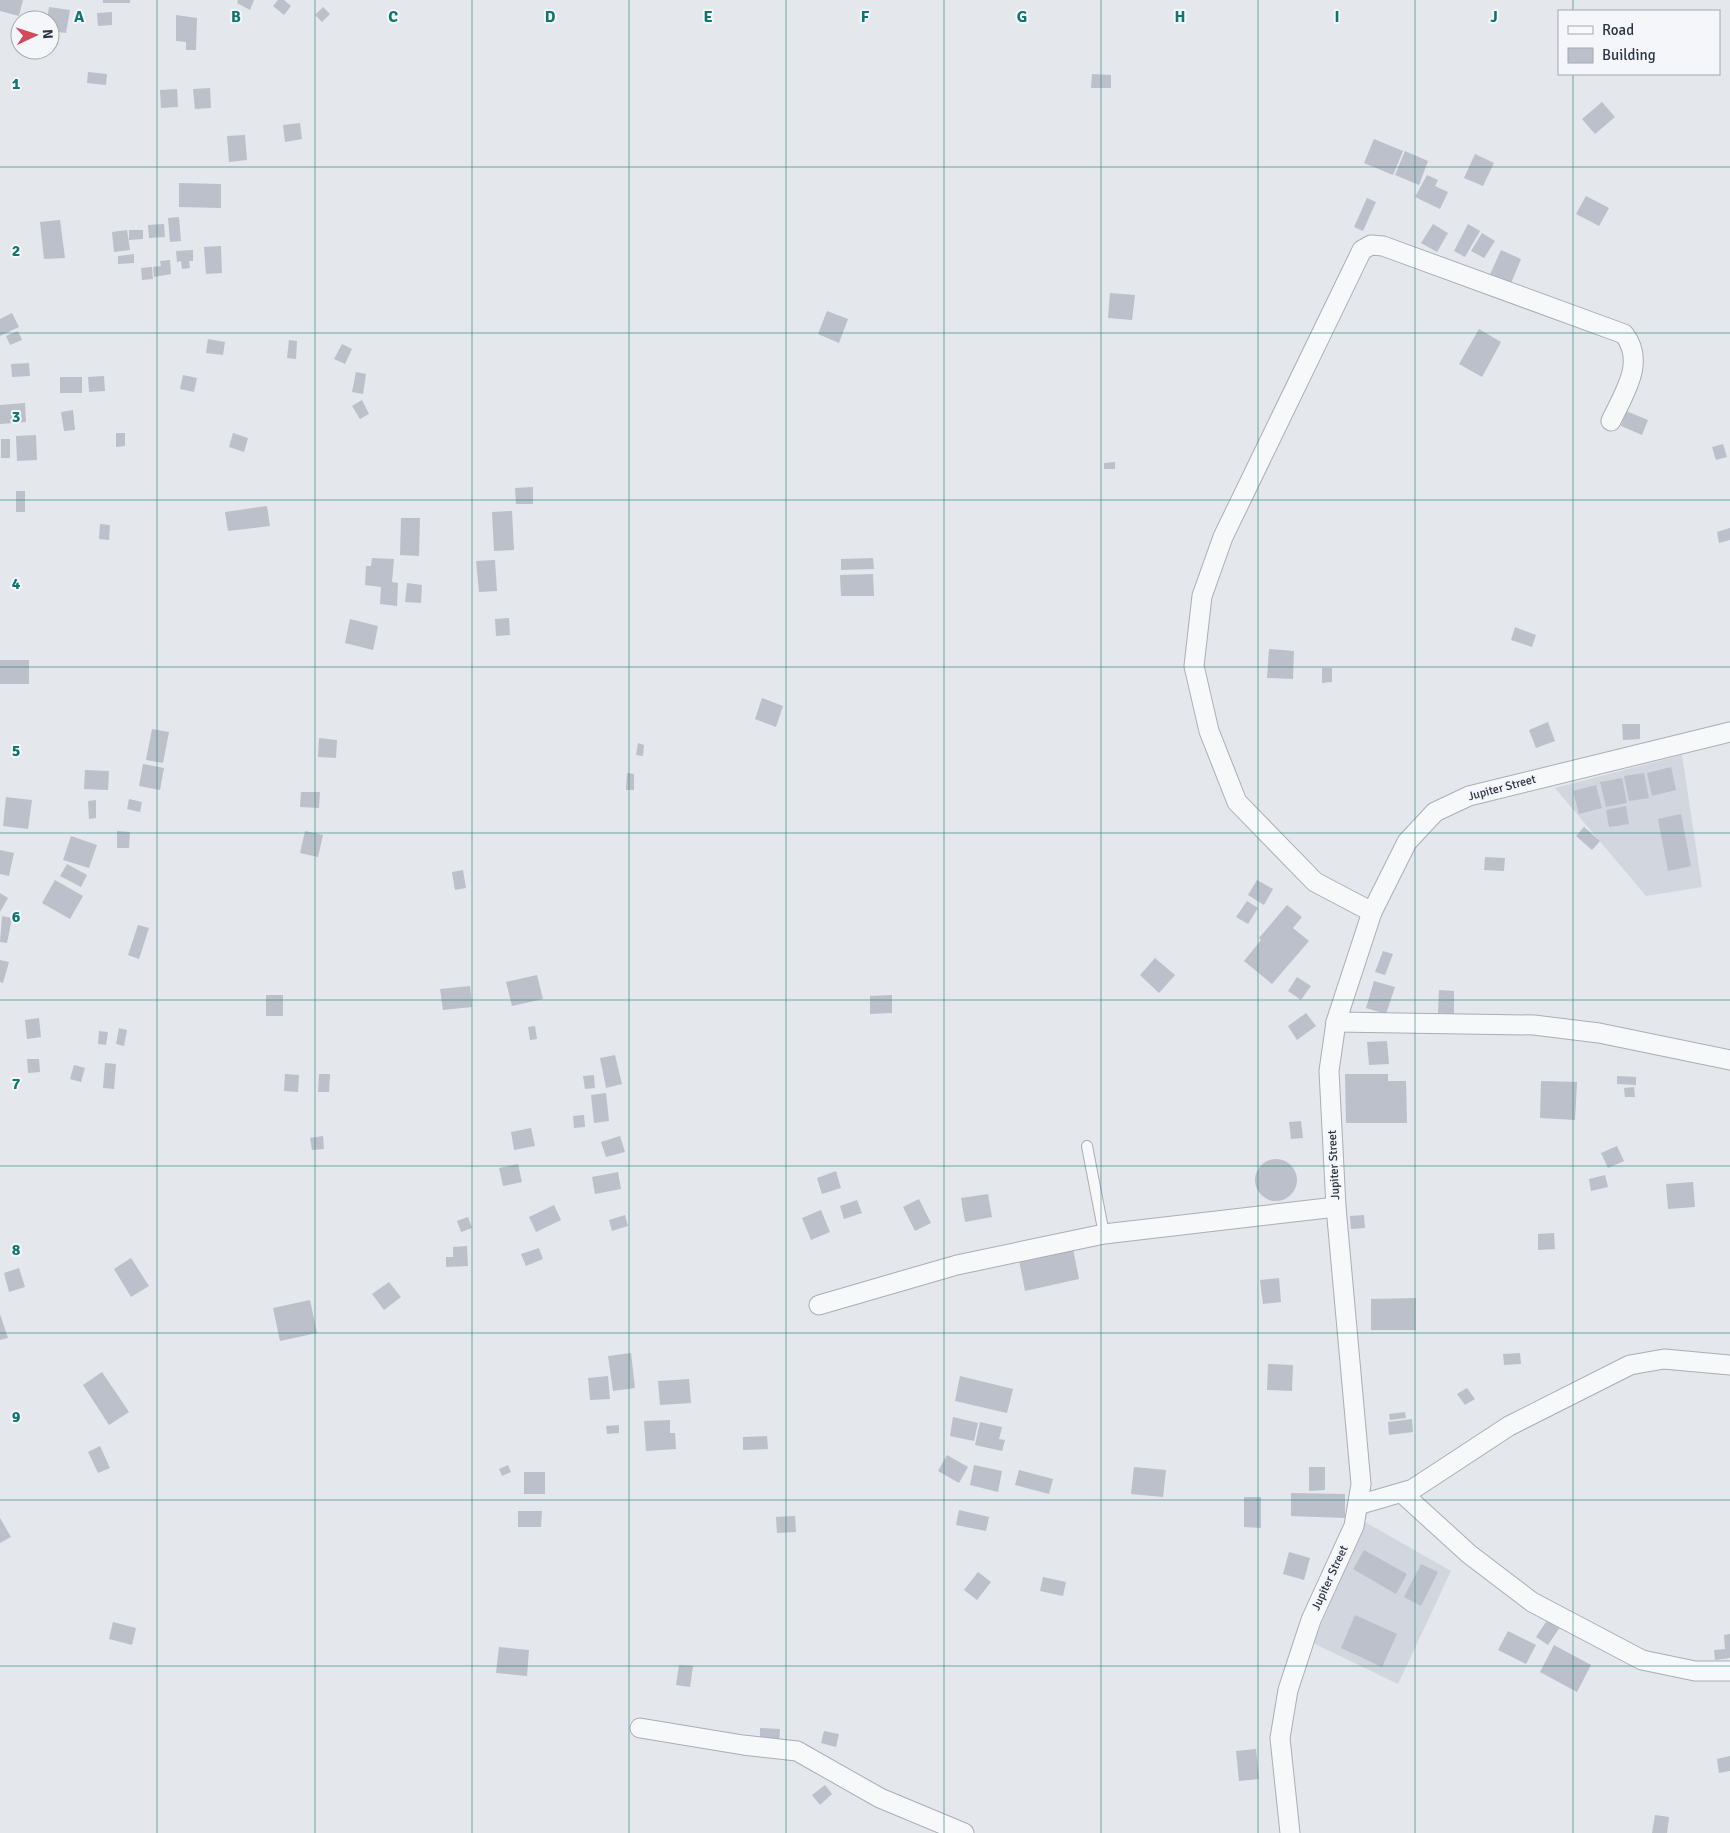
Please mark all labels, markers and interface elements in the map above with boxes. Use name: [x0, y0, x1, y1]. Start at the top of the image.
text: A: [74, 7, 85, 27]
text: B: [231, 7, 241, 27]
text: C: [388, 7, 398, 27]
text: D: [545, 7, 556, 27]
text: E: [703, 7, 713, 27]
text: F: [861, 7, 870, 27]
text: G: [1017, 7, 1027, 27]
text: H: [1175, 7, 1185, 27]
text: I: [1334, 7, 1340, 27]
text: J: [1490, 7, 1498, 27]
north arrow: [10, 10, 60, 60]
legend: [1558, 10, 1720, 75]
text: Road: [1602, 21, 1634, 39]
text: N: [39, 29, 56, 40]
text: Building: [1602, 46, 1656, 64]
text: 1: [12, 74, 21, 94]
text: 2: [12, 241, 20, 261]
text: 3: [12, 407, 20, 427]
text: 4: [12, 574, 21, 594]
text: 5: [12, 741, 20, 761]
street label: Jupiter Street: [1466, 772, 1538, 804]
text: 6: [12, 907, 21, 927]
text: 7: [12, 1074, 21, 1094]
street label: Jupiter Street: [1325, 1130, 1343, 1200]
text: 8: [12, 1240, 21, 1260]
text: 9: [12, 1407, 21, 1427]
street label: Jupiter Street: [1308, 1543, 1352, 1613]

